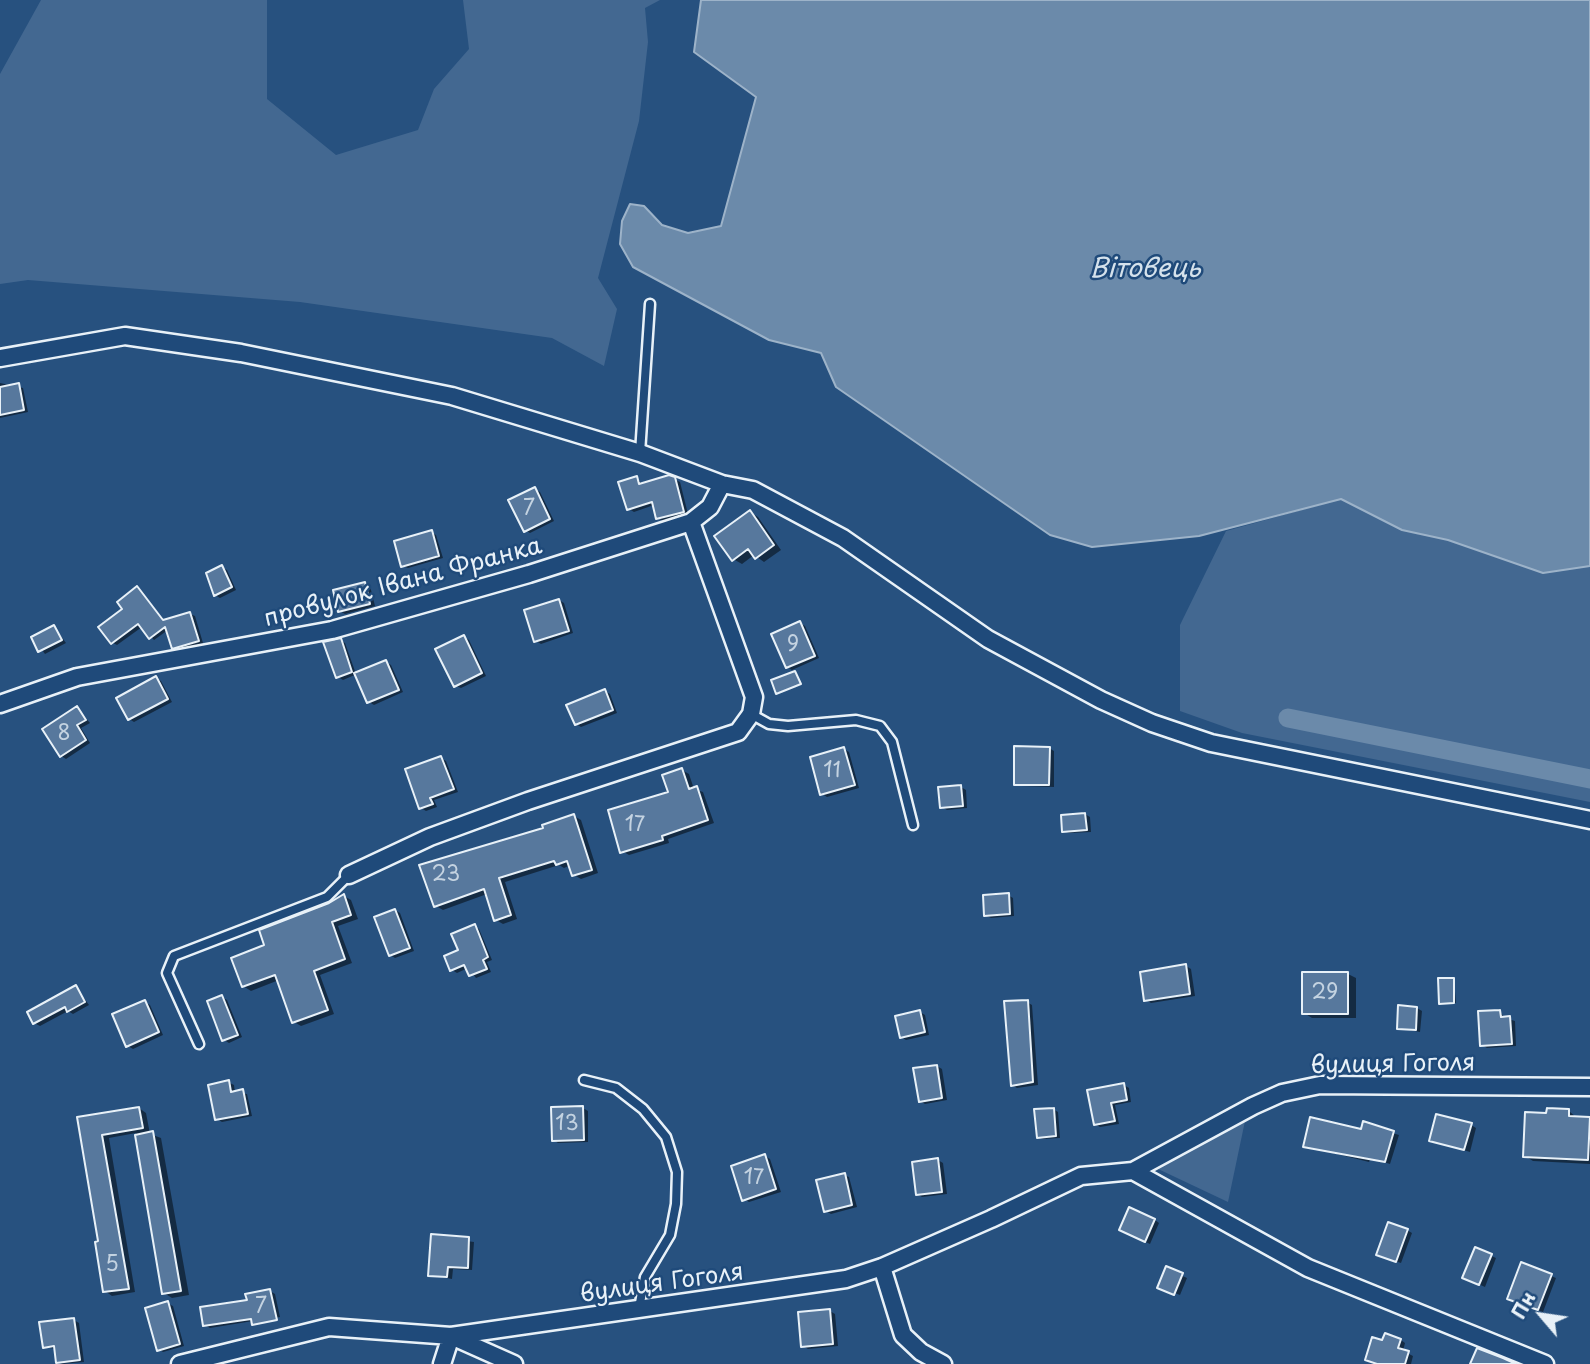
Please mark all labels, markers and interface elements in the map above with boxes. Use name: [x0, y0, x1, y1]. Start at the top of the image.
water label: Вітовець: [1090, 254, 1200, 286]
house number: 7: [523, 496, 535, 522]
street label: провулок Івана Франка: [261, 532, 545, 634]
house number: 9: [787, 632, 799, 658]
house number: 8: [57, 721, 71, 747]
house number: 11: [823, 758, 841, 784]
house number: 17: [625, 812, 645, 838]
house number: 23: [432, 862, 460, 888]
house number: 29: [1312, 980, 1338, 1006]
street label: вулиця Гоголя: [1310, 1049, 1476, 1081]
house number: 13: [555, 1111, 579, 1137]
house number: 17: [744, 1165, 764, 1191]
house number: 5: [105, 1252, 119, 1278]
street label: вулиця Гоголя: [578, 1258, 746, 1310]
north arrow: [1506, 1280, 1576, 1350]
text: Пн: [1504, 1286, 1542, 1324]
house number: 7: [255, 1294, 267, 1320]

